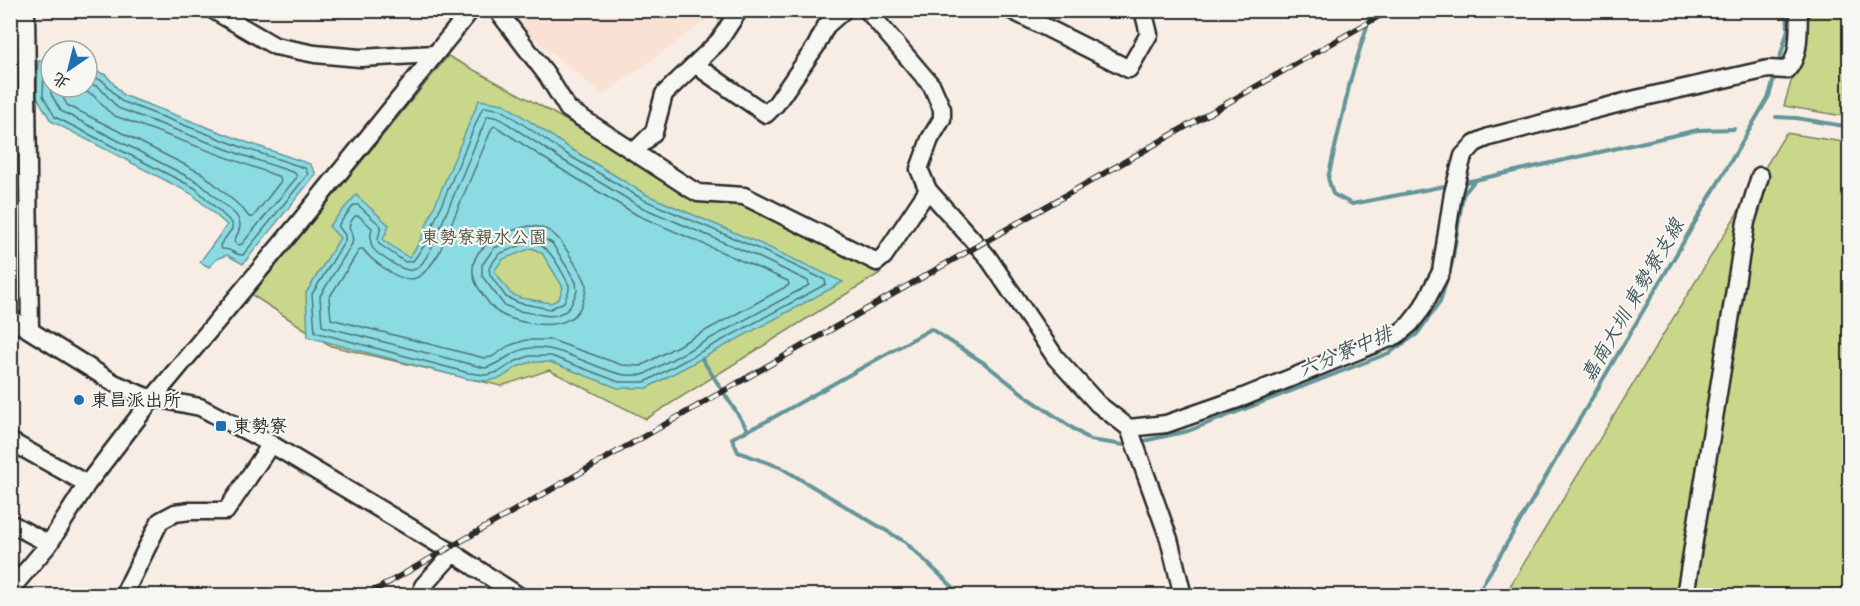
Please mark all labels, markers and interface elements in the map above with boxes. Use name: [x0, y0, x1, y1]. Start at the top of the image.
north arrow: [39, 39, 99, 99]
text: 北: [49, 65, 75, 93]
water label: 嘉南大圳 東勢寮支線: [1576, 214, 1693, 388]
park label: 東勢寮親水公園: [421, 227, 547, 252]
water label: 六分寮中排: [1295, 321, 1400, 386]
place label: 東昌派出所: [91, 390, 181, 415]
marker: 東昌派出所: [72, 393, 86, 407]
place label: 東勢寮: [233, 416, 287, 441]
marker: 東勢寮: [214, 419, 228, 433]

